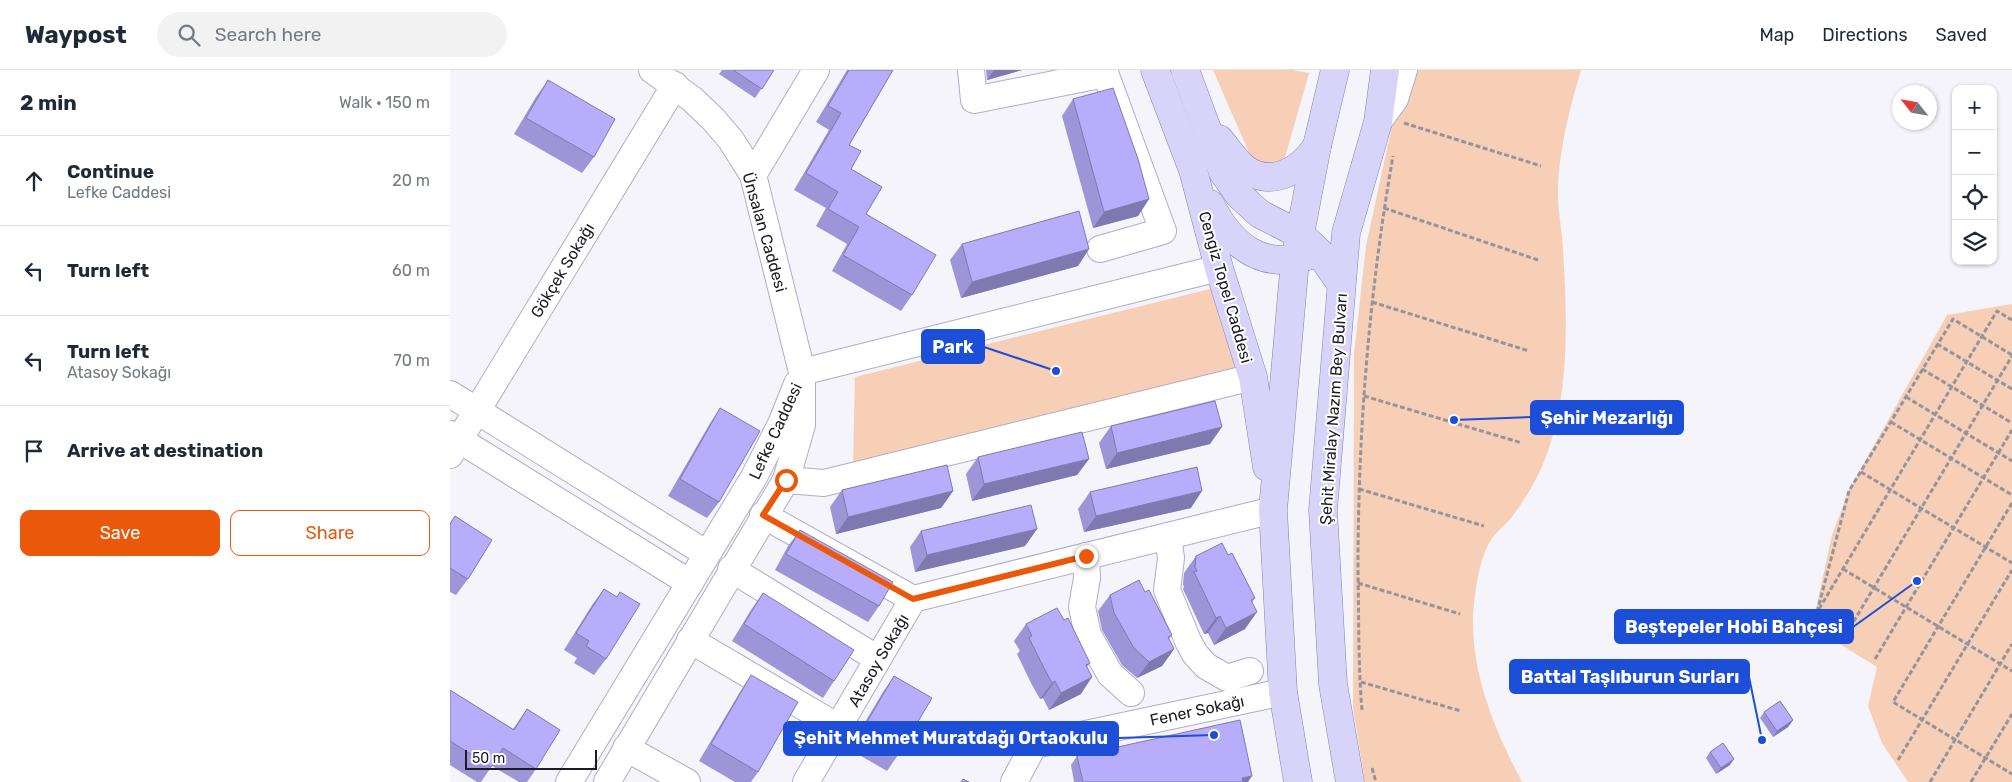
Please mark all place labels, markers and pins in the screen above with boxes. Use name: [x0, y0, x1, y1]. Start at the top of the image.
callout: Park: [922, 330, 984, 363]
callout: Şehir Mezarlığı: [1531, 401, 1683, 434]
callout: Beştepeler Hobi Bahçesi: [1615, 610, 1853, 643]
callout: Battal Taşlıburun Surları: [1510, 660, 1749, 693]
callout: Şehit Mehmet Muratdağı Ortaokulu: [784, 722, 1118, 755]

